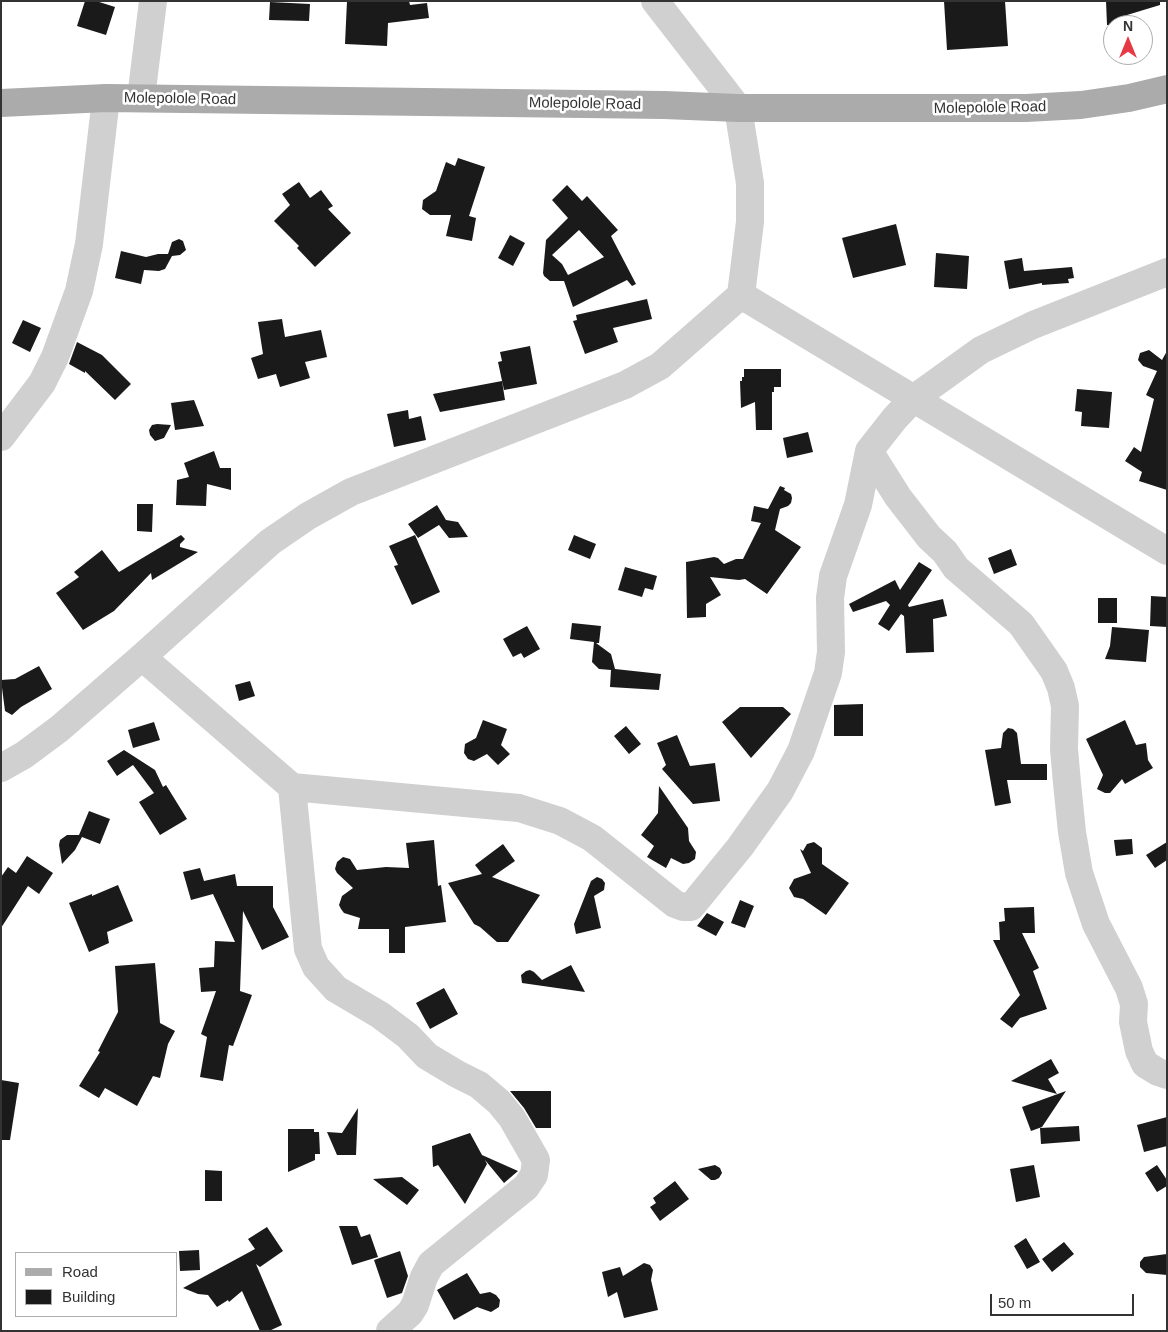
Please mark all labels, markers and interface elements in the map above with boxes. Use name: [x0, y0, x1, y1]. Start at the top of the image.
north arrow: [1103, 15, 1153, 65]
text: N: [1123, 18, 1133, 34]
street label: Molepolole Road: [124, 89, 236, 109]
street label: Molepolole Road: [529, 94, 641, 114]
street label: Molepolole Road: [934, 98, 1046, 118]
legend: [15, 1252, 178, 1317]
text: Road: [62, 1263, 98, 1280]
scale bar: [993, 1284, 1137, 1316]
text: Building: [62, 1288, 115, 1305]
text: 50 m: [998, 1294, 1031, 1311]

